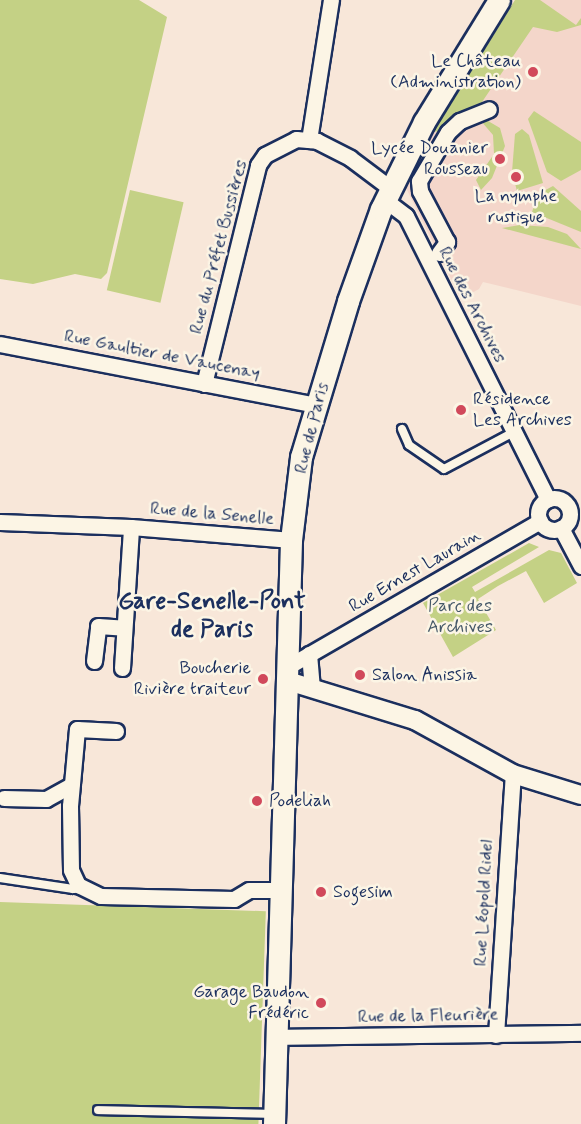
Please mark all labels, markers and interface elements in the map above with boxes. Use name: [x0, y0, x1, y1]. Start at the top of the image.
place label: Le Château (Administration): [390, 51, 521, 94]
marker: Le Château (Administration): [526, 65, 540, 79]
place label: Lycée Douanier Rousseau: [374, 138, 488, 180]
marker: Lycée Douanier Rousseau: [493, 152, 507, 166]
street label: Rue du Préfet Bussières: [186, 158, 252, 336]
marker: La nymphe rustique: [509, 170, 523, 184]
place label: La nymphe rustique: [472, 186, 560, 228]
street label: Rue des Archives: [434, 243, 510, 367]
street label: Rue Gaultier de Vaucenay: [66, 326, 258, 384]
street label: Rue de Paris: [290, 381, 334, 475]
place label: Résidence Les Archives: [473, 389, 571, 432]
marker: Résidence Les Archives: [454, 403, 468, 417]
street label: Rue de la Senelle: [148, 498, 276, 530]
street label: Rue Ernest Laurain: [346, 525, 484, 617]
district label: Gare-Senelle-Pont de Paris: [118, 588, 306, 644]
park label: Parc des Archives: [427, 596, 493, 638]
place label: Boucherie Rivière traiteur: [131, 658, 251, 700]
place label: Salon Anissia: [372, 664, 476, 686]
marker: Salon Anissia: [353, 668, 367, 682]
marker: Boucherie Rivière traiteur: [256, 672, 270, 686]
place label: Podeliah: [269, 790, 331, 812]
marker: Podeliah: [250, 794, 264, 808]
street label: Rue Léopold Ridel: [470, 839, 498, 967]
place label: Sogesim: [333, 881, 393, 903]
marker: Sogesim: [314, 885, 328, 899]
place label: Garage Baudon Frédéric: [193, 982, 309, 1024]
marker: Garage Baudon Frédéric: [314, 996, 328, 1010]
street label: Rue de la Fleurière: [359, 1004, 497, 1028]

